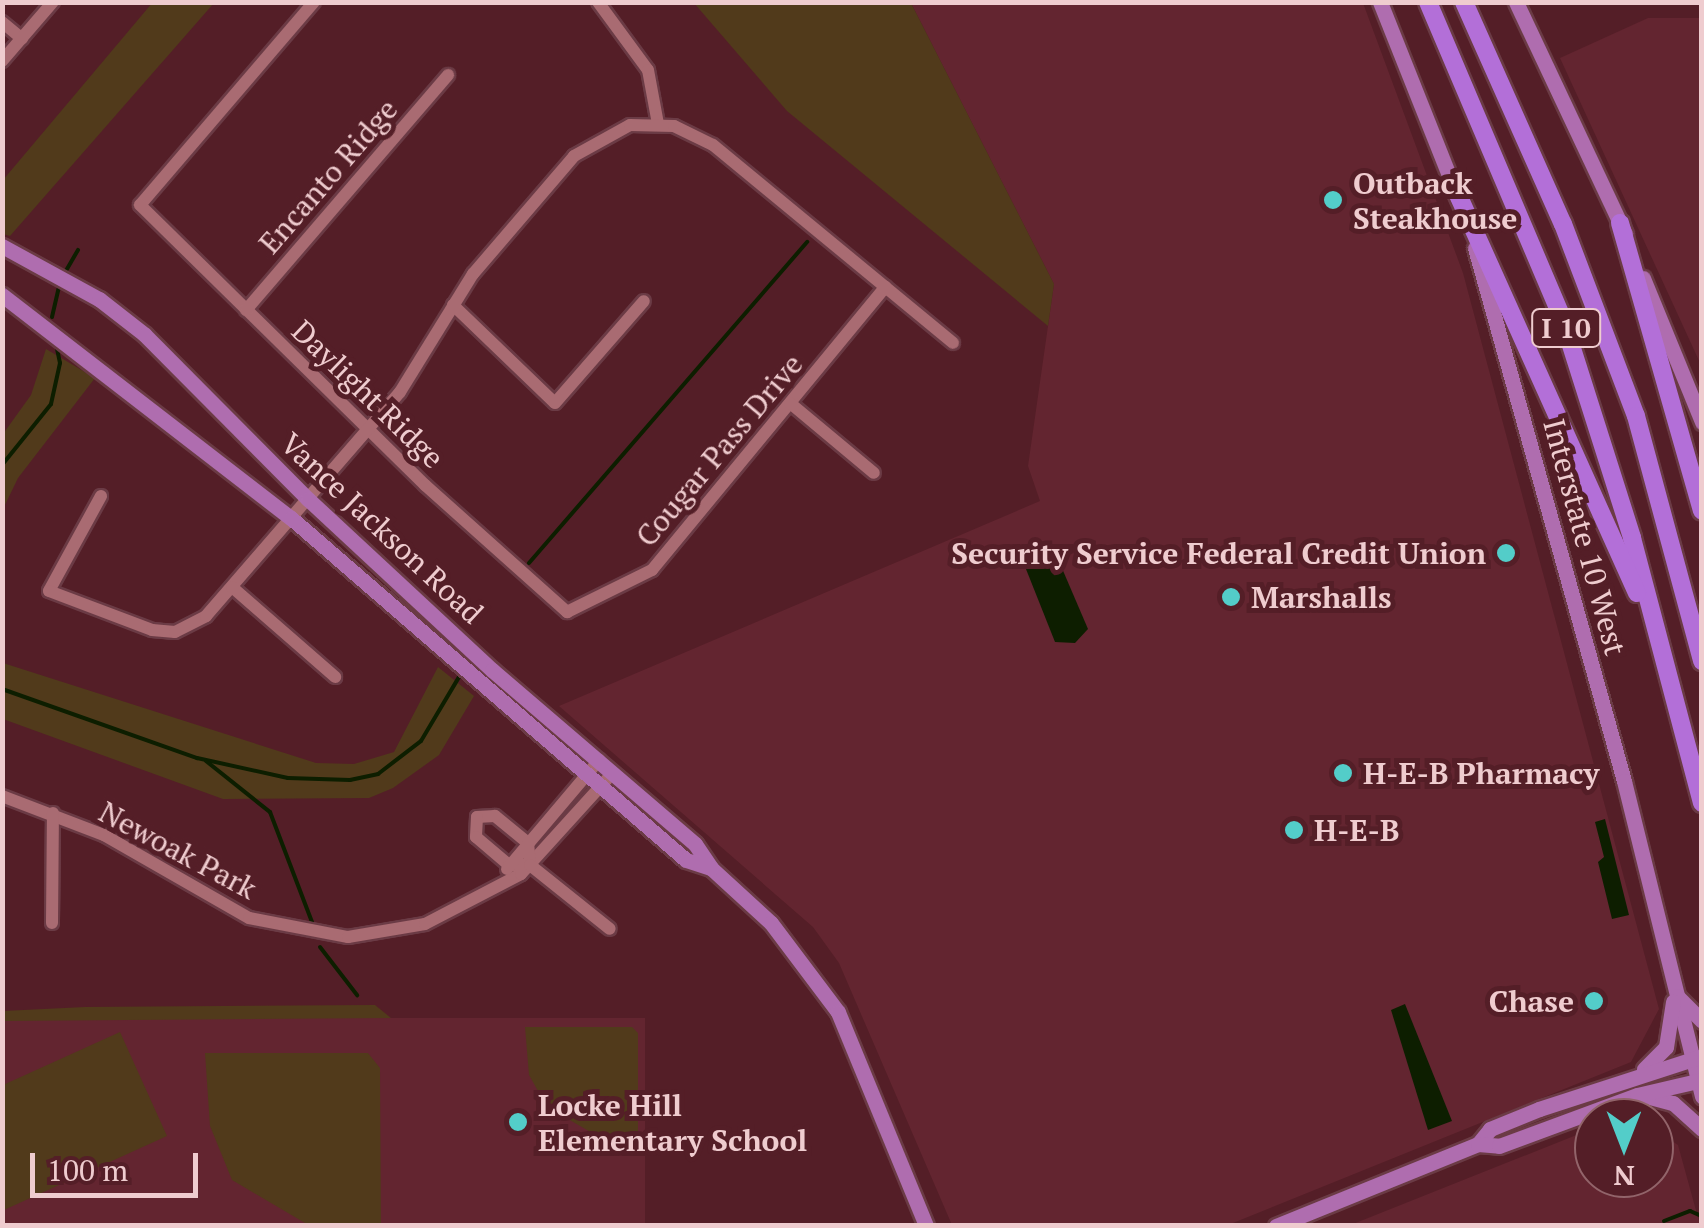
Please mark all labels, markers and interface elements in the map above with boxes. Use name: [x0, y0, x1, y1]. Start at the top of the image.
street label: Encanto Ridge: [251, 91, 405, 261]
place label: Outback Steakhouse: [1353, 165, 1517, 236]
marker: Outback Steakhouse: [1322, 189, 1344, 211]
road number: I 10: [1531, 305, 1601, 351]
street label: Daylight Ridge: [285, 313, 451, 475]
street label: Cougar Pass Drive: [628, 347, 810, 553]
street label: Interstate 10 West: [1536, 415, 1634, 659]
street label: Vance Jackson Road: [273, 425, 491, 631]
place label: Security Service Federal Credit Union: [951, 535, 1486, 571]
marker: Security Service Federal Credit Union: [1495, 542, 1517, 564]
place label: Marshalls: [1251, 579, 1391, 615]
marker: Marshalls: [1220, 586, 1242, 608]
place label: H-E-B Pharmacy: [1363, 755, 1599, 791]
marker: H-E-B Pharmacy: [1332, 762, 1354, 784]
street label: Newoak Park: [93, 793, 263, 907]
place label: H-E-B: [1314, 812, 1399, 848]
marker: H-E-B: [1283, 819, 1305, 841]
place label: Chase: [1489, 983, 1574, 1019]
marker: Chase: [1583, 990, 1605, 1012]
place label: Locke Hill Elementary School: [538, 1087, 807, 1158]
north arrow: [1574, 1098, 1674, 1198]
marker: Locke Hill Elementary School: [507, 1111, 529, 1133]
scale bar: [35, 1133, 202, 1195]
text: 100 m: [47, 1150, 128, 1190]
text: N: [1613, 1158, 1635, 1195]

